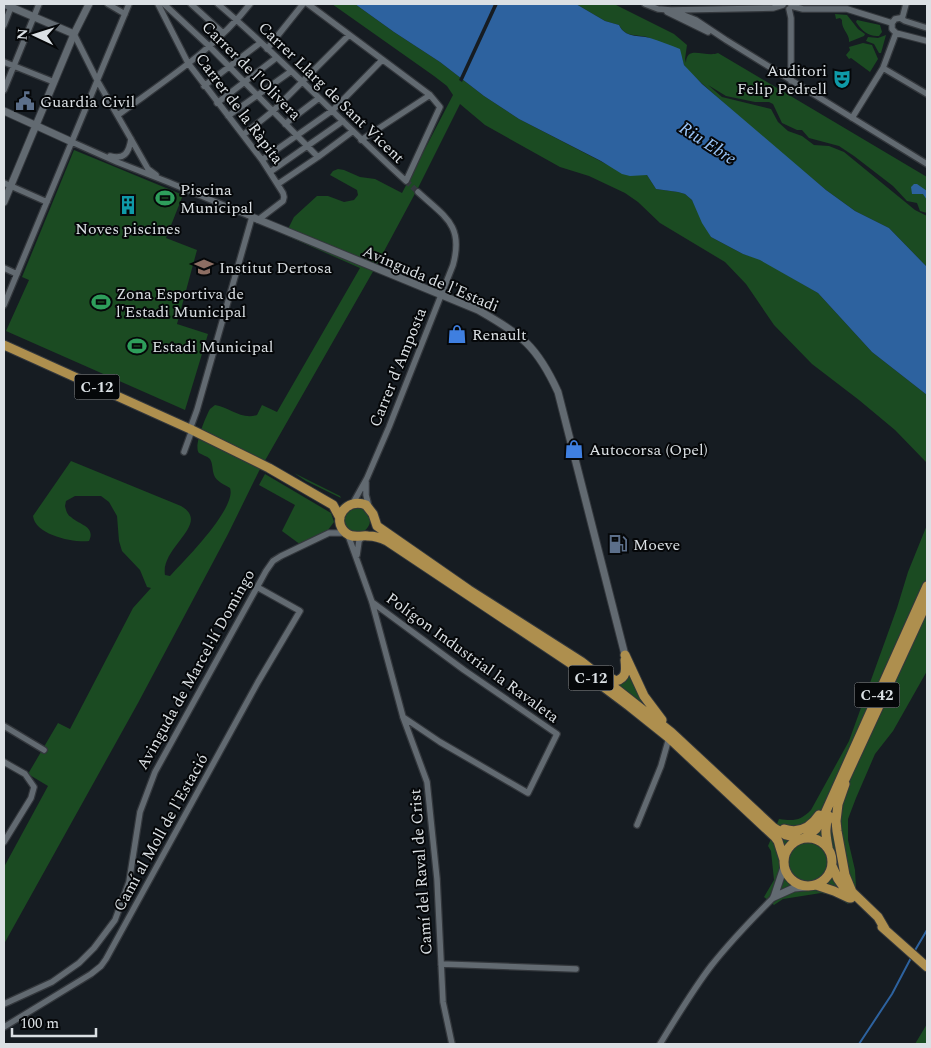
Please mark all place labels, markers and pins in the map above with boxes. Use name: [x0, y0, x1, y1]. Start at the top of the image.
place label: Auditori Felip Pedrell: [737, 59, 827, 101]
theatre icon: Auditori Felip Pedrell: [831, 68, 853, 90]
public building icon: Guardia Civil: [14, 90, 36, 112]
place label: Guardia Civil: [40, 90, 135, 114]
place label: Piscina Municipal: [180, 178, 253, 220]
sports icon: Piscina Municipal: [154, 187, 176, 209]
building icon: Noves piscines: [117, 194, 139, 216]
place label: Noves piscines: [75, 217, 181, 241]
school or university icon: Institut Dertosa: [193, 256, 215, 278]
place label: Institut Dertosa: [219, 256, 332, 280]
place label: Zona Esportiva de l'Estadi Municipal: [116, 282, 246, 324]
sports icon: Zona Esportiva de l'Estadi Municipal: [90, 291, 112, 313]
shop icon: Renault: [446, 323, 468, 345]
place label: Renault: [472, 323, 527, 347]
sports icon: Estadi Municipal: [126, 335, 148, 357]
place label: Estadi Municipal: [152, 335, 273, 359]
shop icon: Autocorsa (Opel): [563, 438, 585, 460]
place label: Autocorsa (Opel): [589, 438, 708, 462]
fuel station icon: Moeve: [607, 533, 629, 555]
place label: Moeve: [633, 533, 680, 557]

